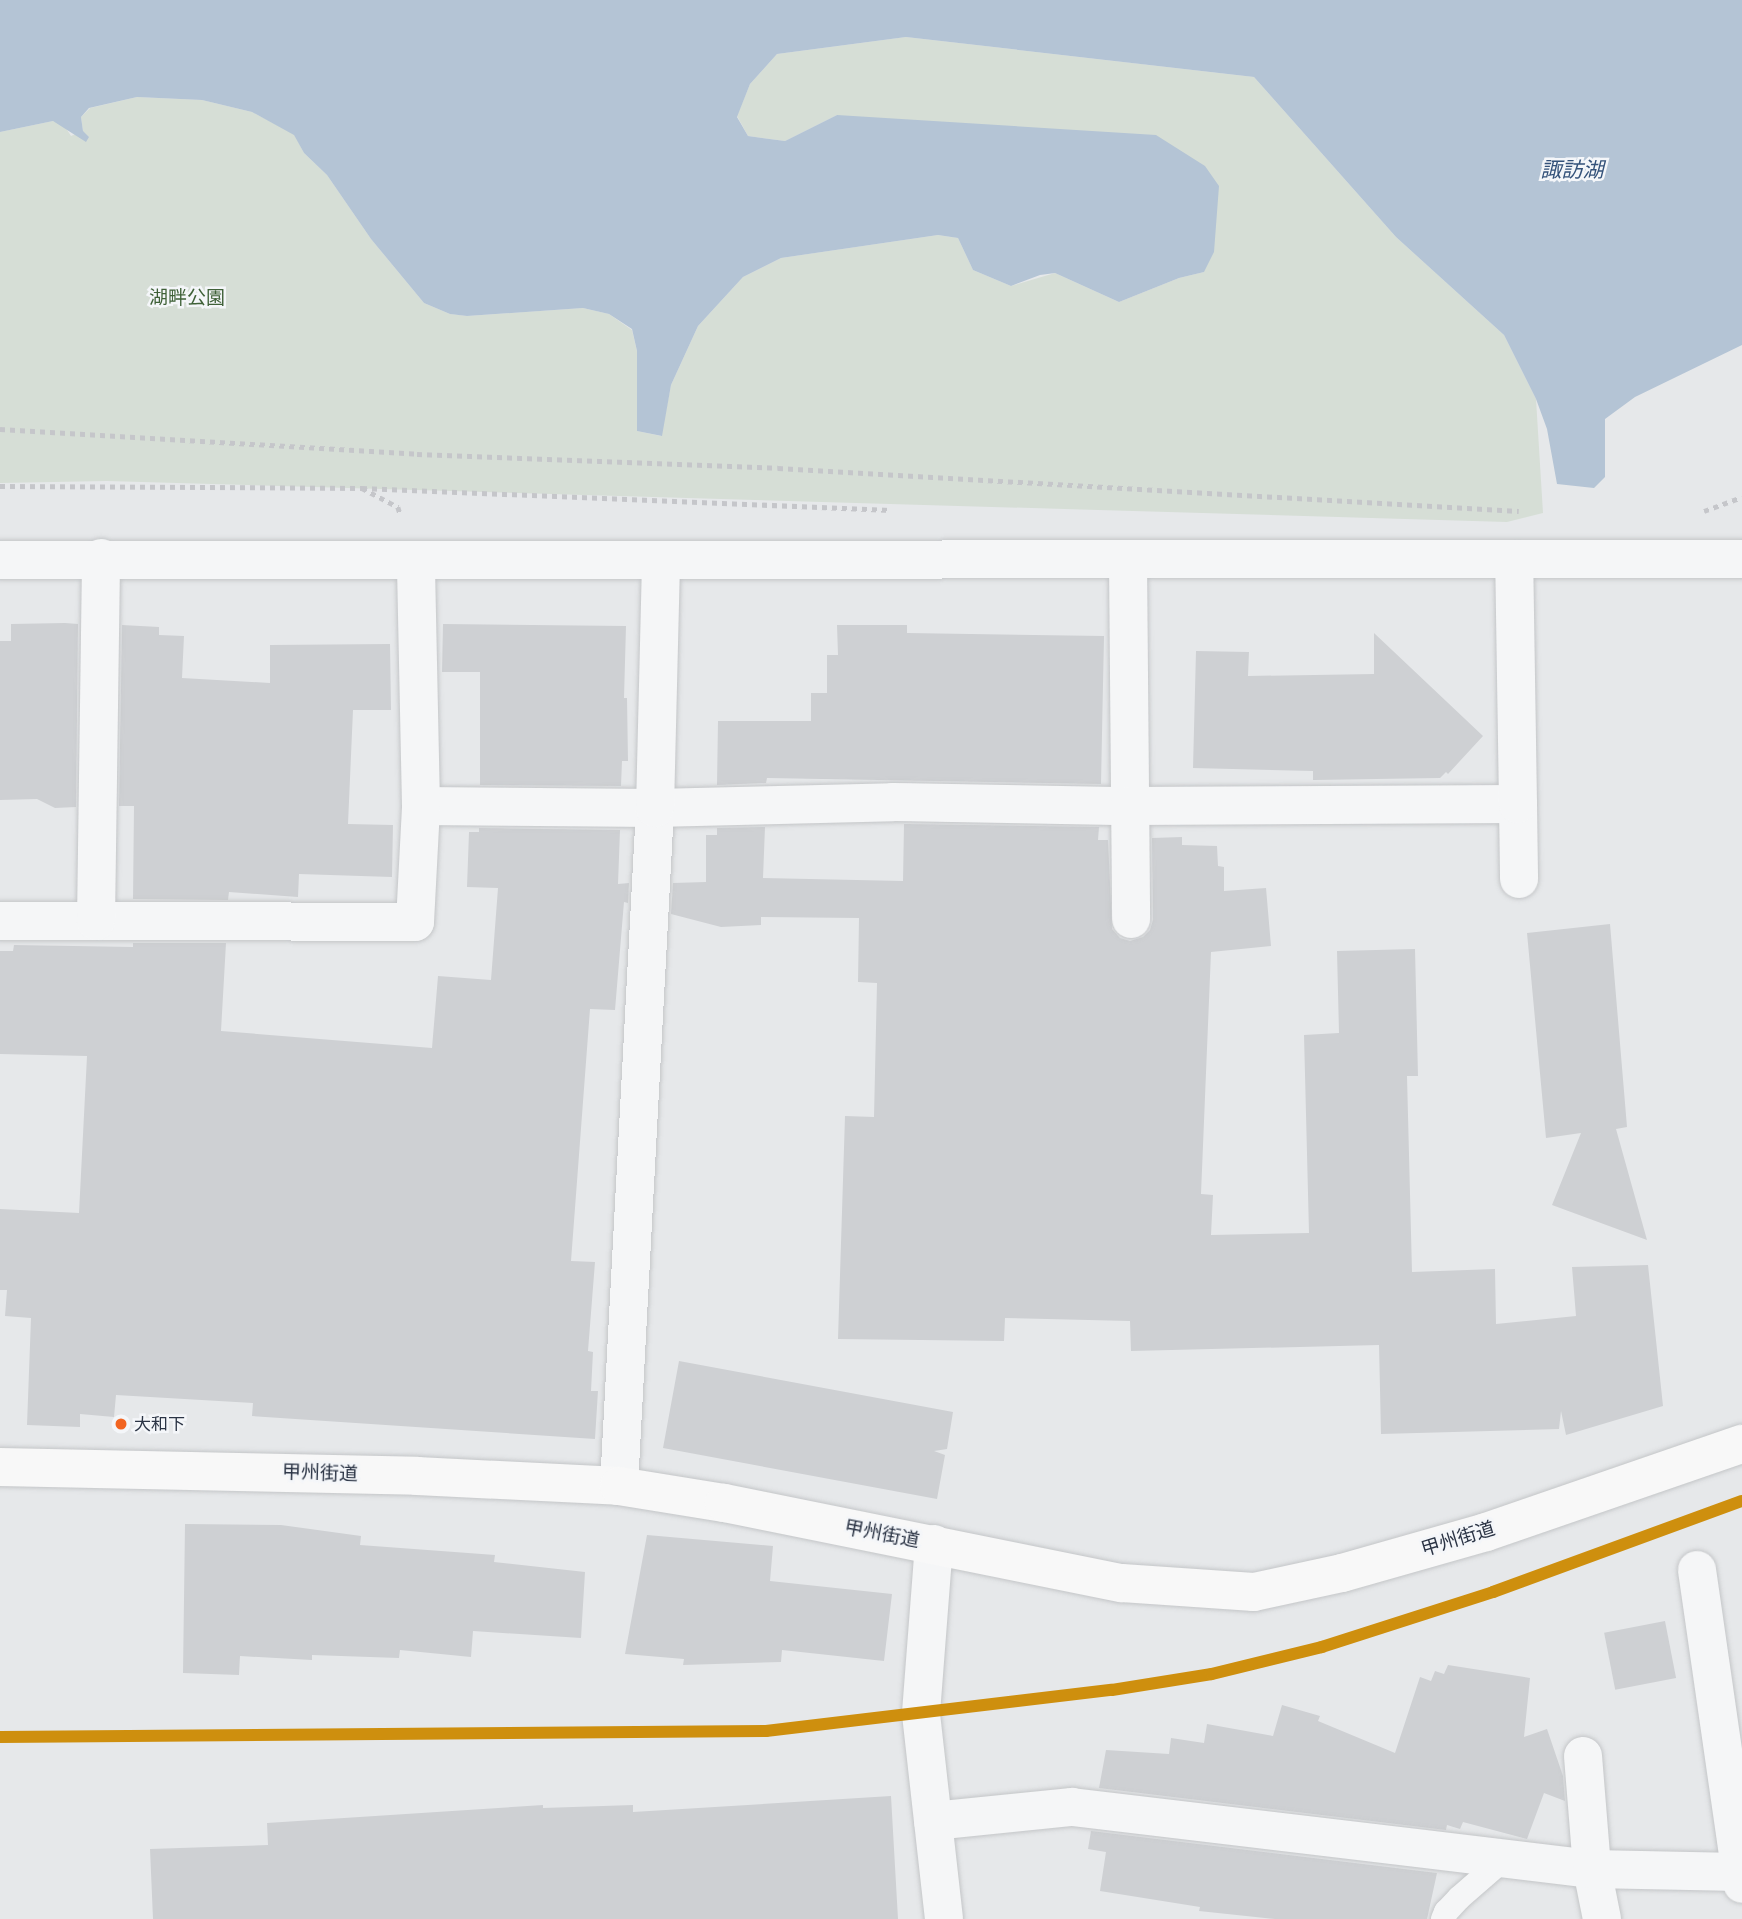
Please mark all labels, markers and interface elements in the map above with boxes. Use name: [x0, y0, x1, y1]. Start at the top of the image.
water label: 諏訪湖: [1541, 156, 1603, 182]
park label: 湖畔公園: [149, 287, 225, 309]
place label: 大和下: [134, 1414, 185, 1434]
marker: 大和下: [114, 1417, 128, 1431]
street label: 甲州街道: [282, 1460, 358, 1486]
street label: 甲州街道: [843, 1516, 921, 1552]
street label: 甲州街道: [1418, 1517, 1498, 1561]

